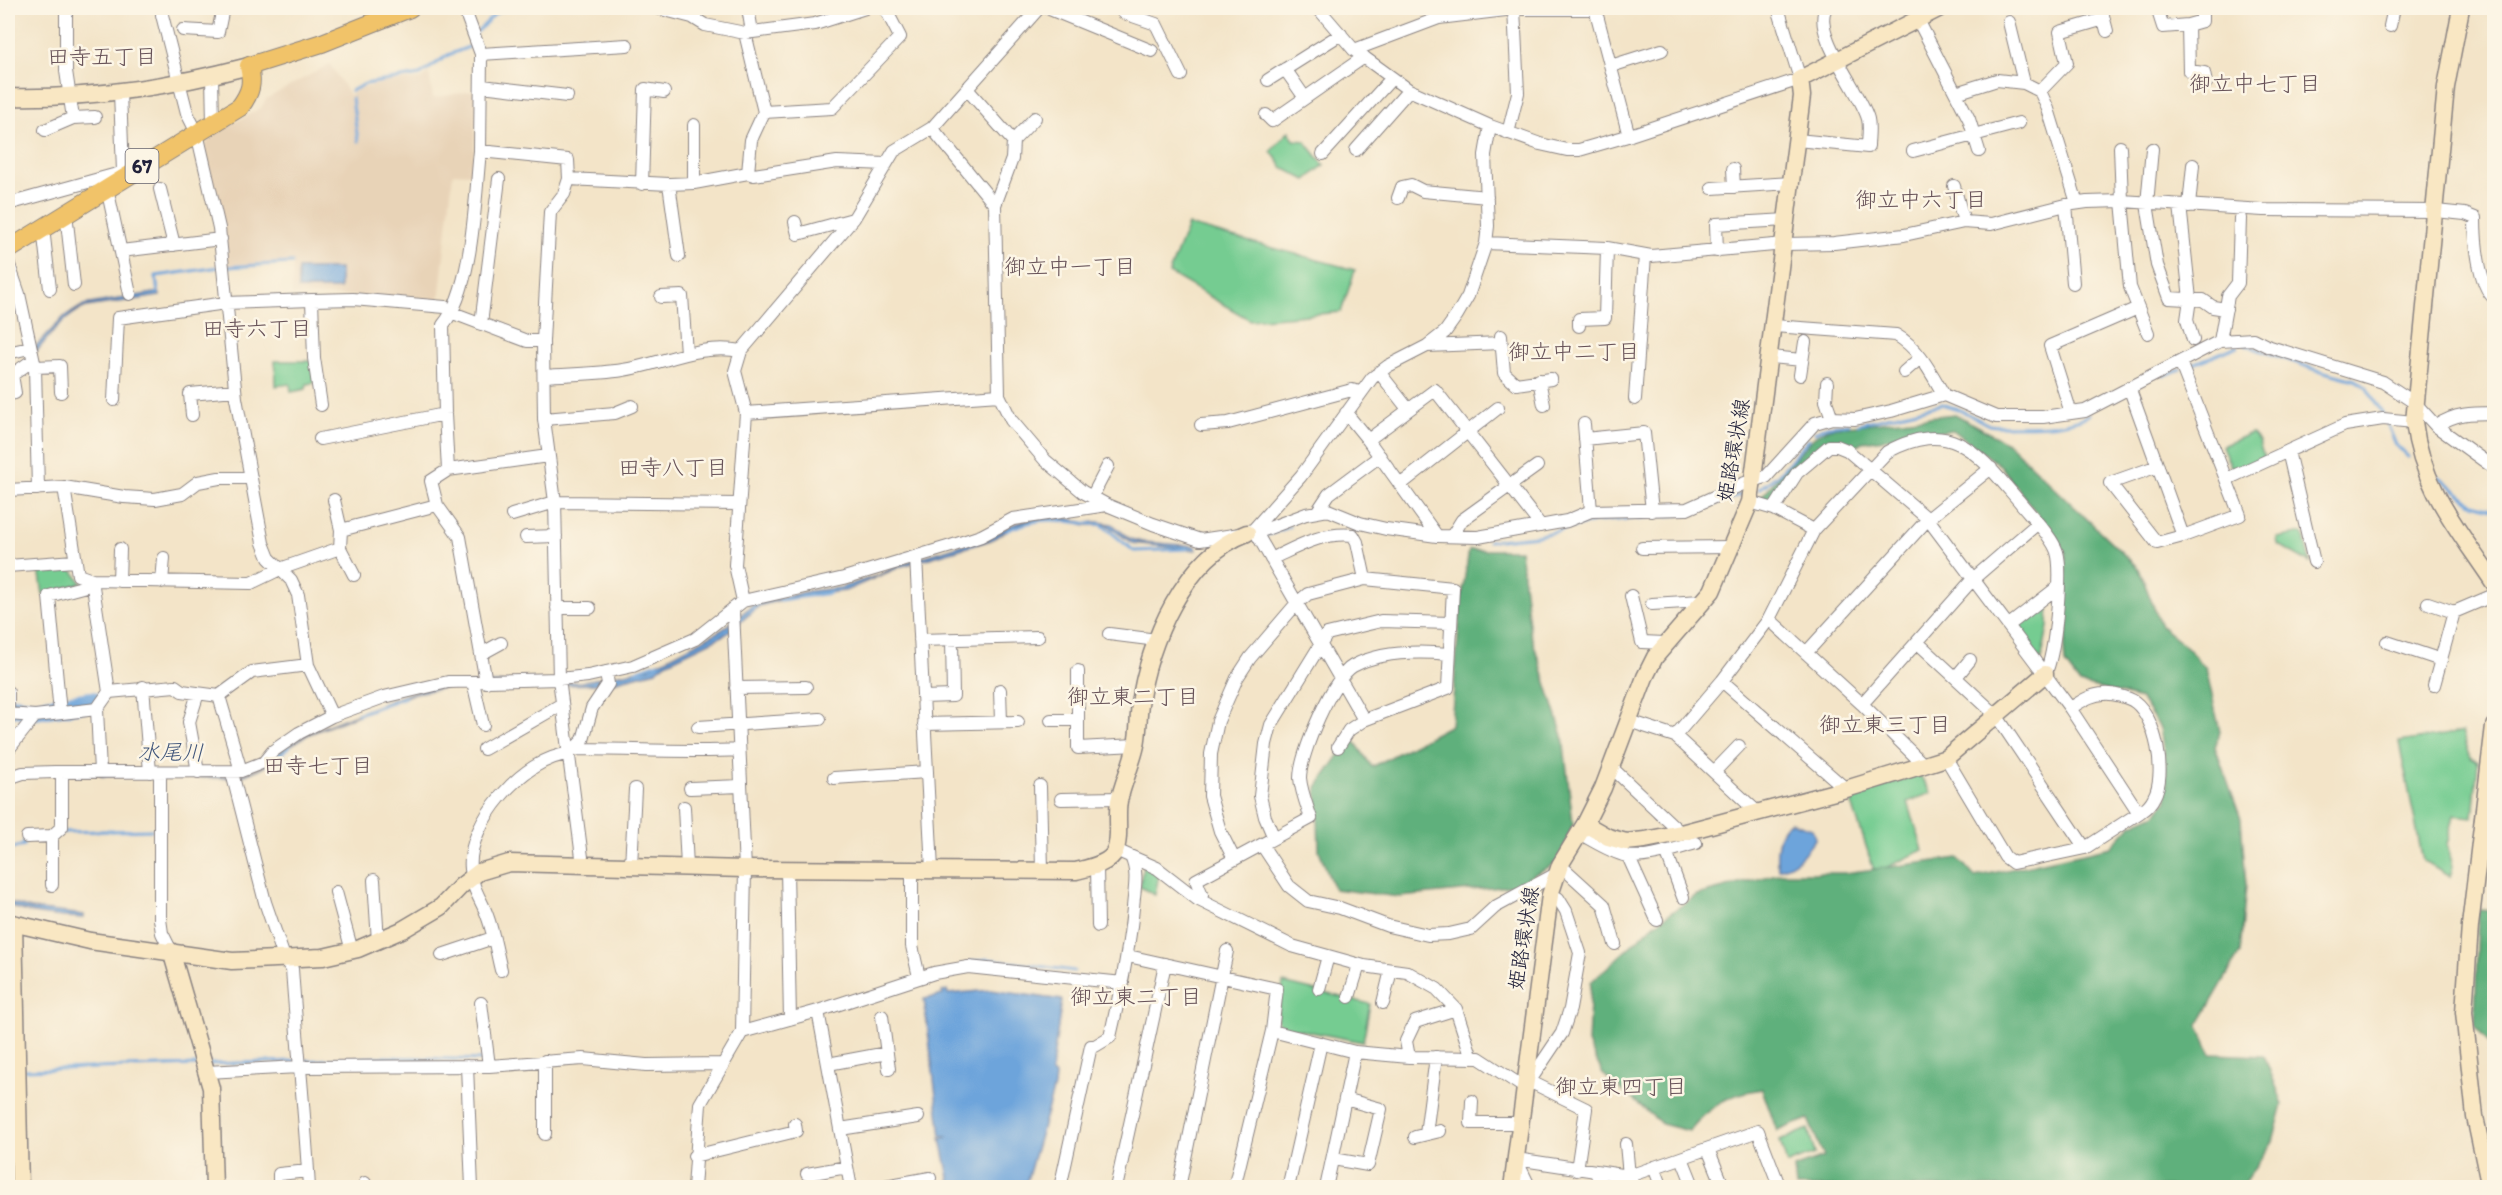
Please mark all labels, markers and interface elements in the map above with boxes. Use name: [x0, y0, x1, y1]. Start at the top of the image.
district label: 田寺五丁目: [47, 43, 157, 70]
district label: 御立中七丁目: [2189, 70, 2321, 97]
road number: 67: [126, 149, 158, 183]
district label: 御立中六丁目: [1855, 186, 1987, 213]
district label: 御立中一丁目: [1004, 253, 1136, 280]
district label: 田寺六丁目: [202, 315, 312, 342]
district label: 御立中二丁目: [1508, 338, 1640, 365]
street label: 姫路環状線: [1712, 396, 1754, 504]
district label: 田寺八丁目: [618, 454, 728, 481]
district label: 御立東二丁目: [1067, 683, 1199, 710]
district label: 御立東三丁目: [1819, 711, 1951, 738]
water label: 水尾川: [138, 738, 204, 766]
district label: 田寺七丁目: [263, 752, 373, 779]
street label: 姫路環状線: [1502, 884, 1544, 992]
district label: 御立東二丁目: [1070, 983, 1202, 1010]
district label: 御立東四丁目: [1555, 1073, 1687, 1100]

